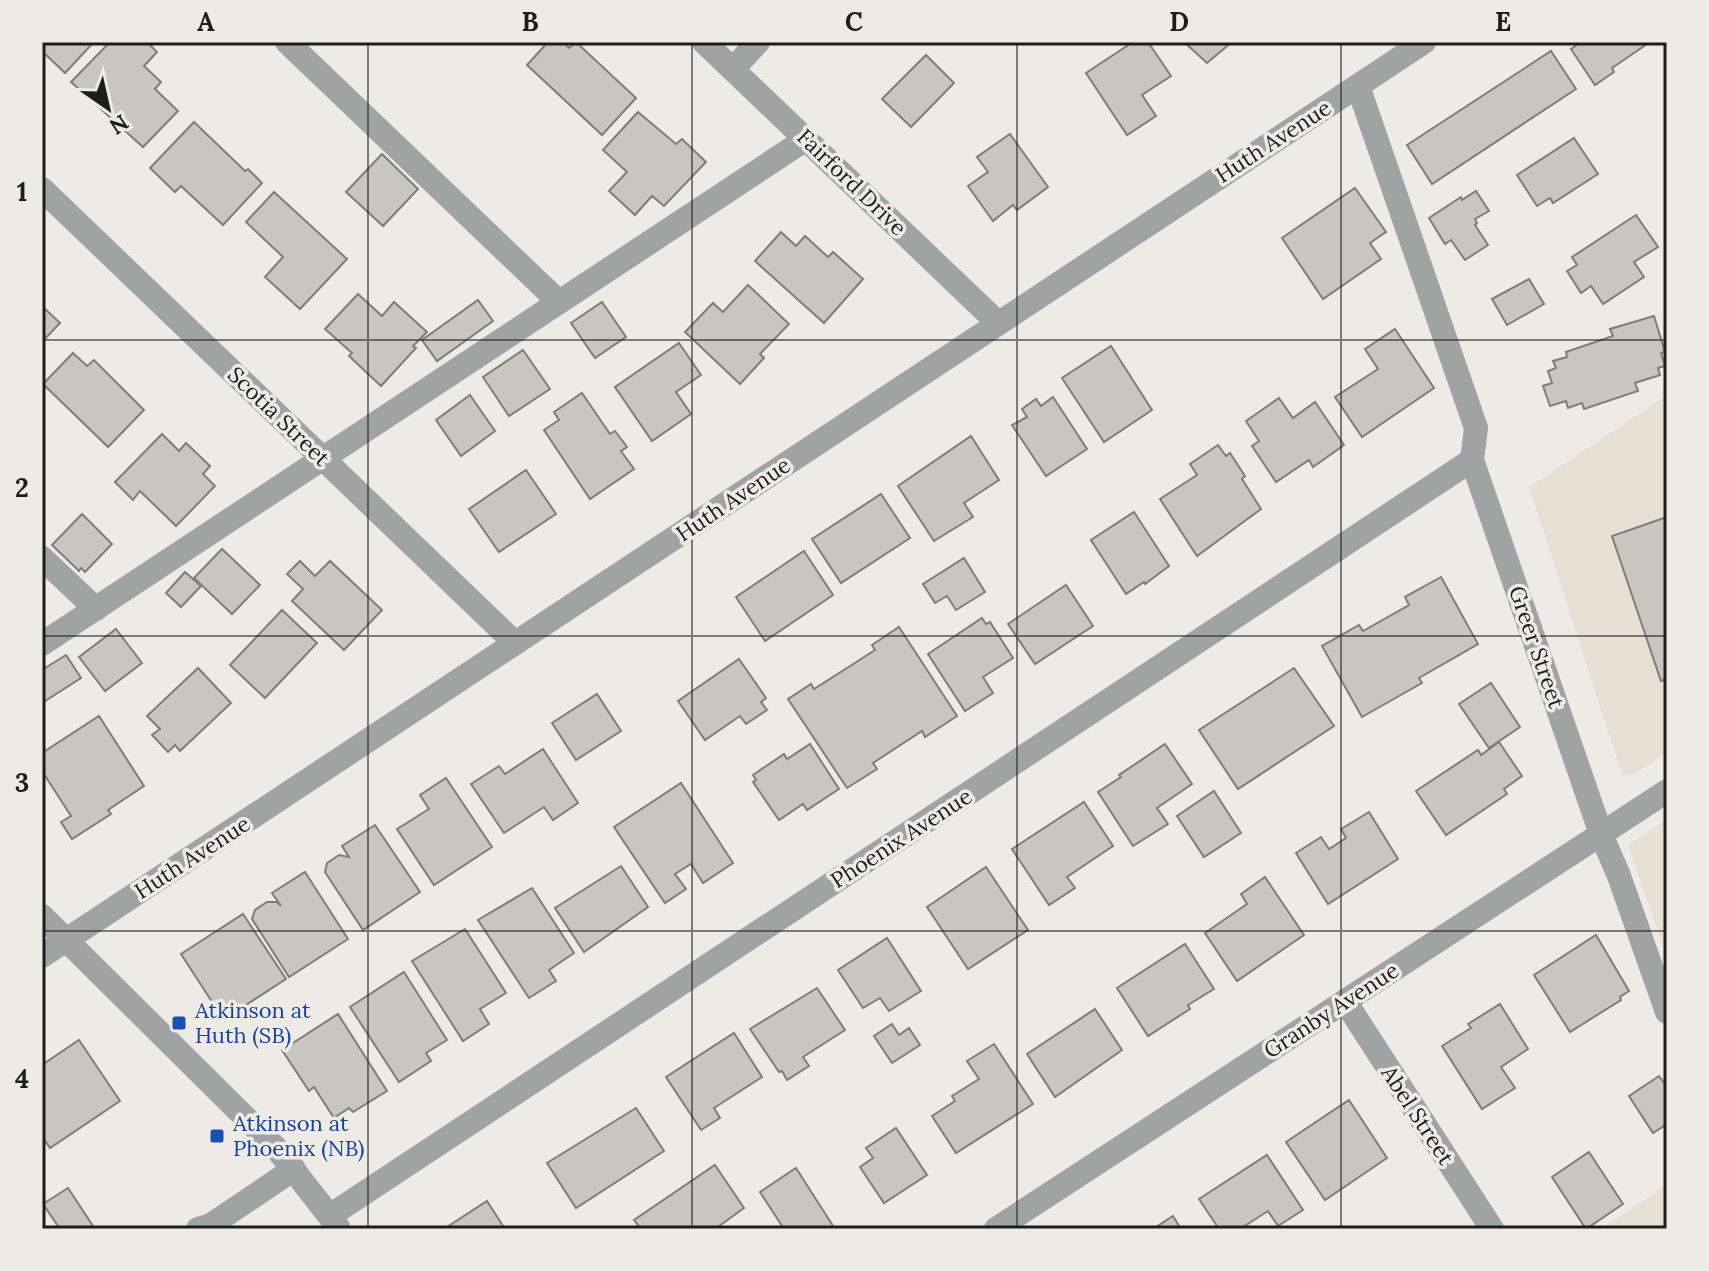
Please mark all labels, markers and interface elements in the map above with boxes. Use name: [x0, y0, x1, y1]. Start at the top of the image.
text: A: [197, 5, 215, 38]
text: B: [521, 5, 539, 38]
text: C: [845, 5, 863, 38]
text: D: [1169, 5, 1189, 38]
text: E: [1495, 5, 1511, 38]
north arrow: [68, 68, 148, 148]
street label: Huth Avenue: [1210, 93, 1336, 189]
text: N: [104, 108, 134, 141]
street label: Fairford Drive: [791, 123, 913, 241]
text: 1: [17, 175, 27, 208]
street label: Scotia Street: [222, 360, 336, 472]
street label: Huth Avenue: [670, 450, 796, 548]
text: 2: [15, 471, 29, 504]
street label: Greer Street: [1503, 582, 1571, 712]
text: 3: [15, 766, 29, 799]
street label: Phoenix Avenue: [825, 782, 977, 894]
street label: Huth Avenue: [129, 809, 255, 905]
street label: Granby Avenue: [1258, 956, 1404, 1064]
place label: Atkinson at Huth (SB): [194, 996, 311, 1049]
marker: Atkinson at Huth (SB): [170, 1014, 188, 1032]
street label: Abel Street: [1375, 1059, 1461, 1170]
text: 4: [15, 1062, 29, 1095]
place label: Atkinson at Phoenix (NB): [232, 1109, 365, 1162]
marker: Atkinson at Phoenix (NB): [208, 1127, 226, 1145]

